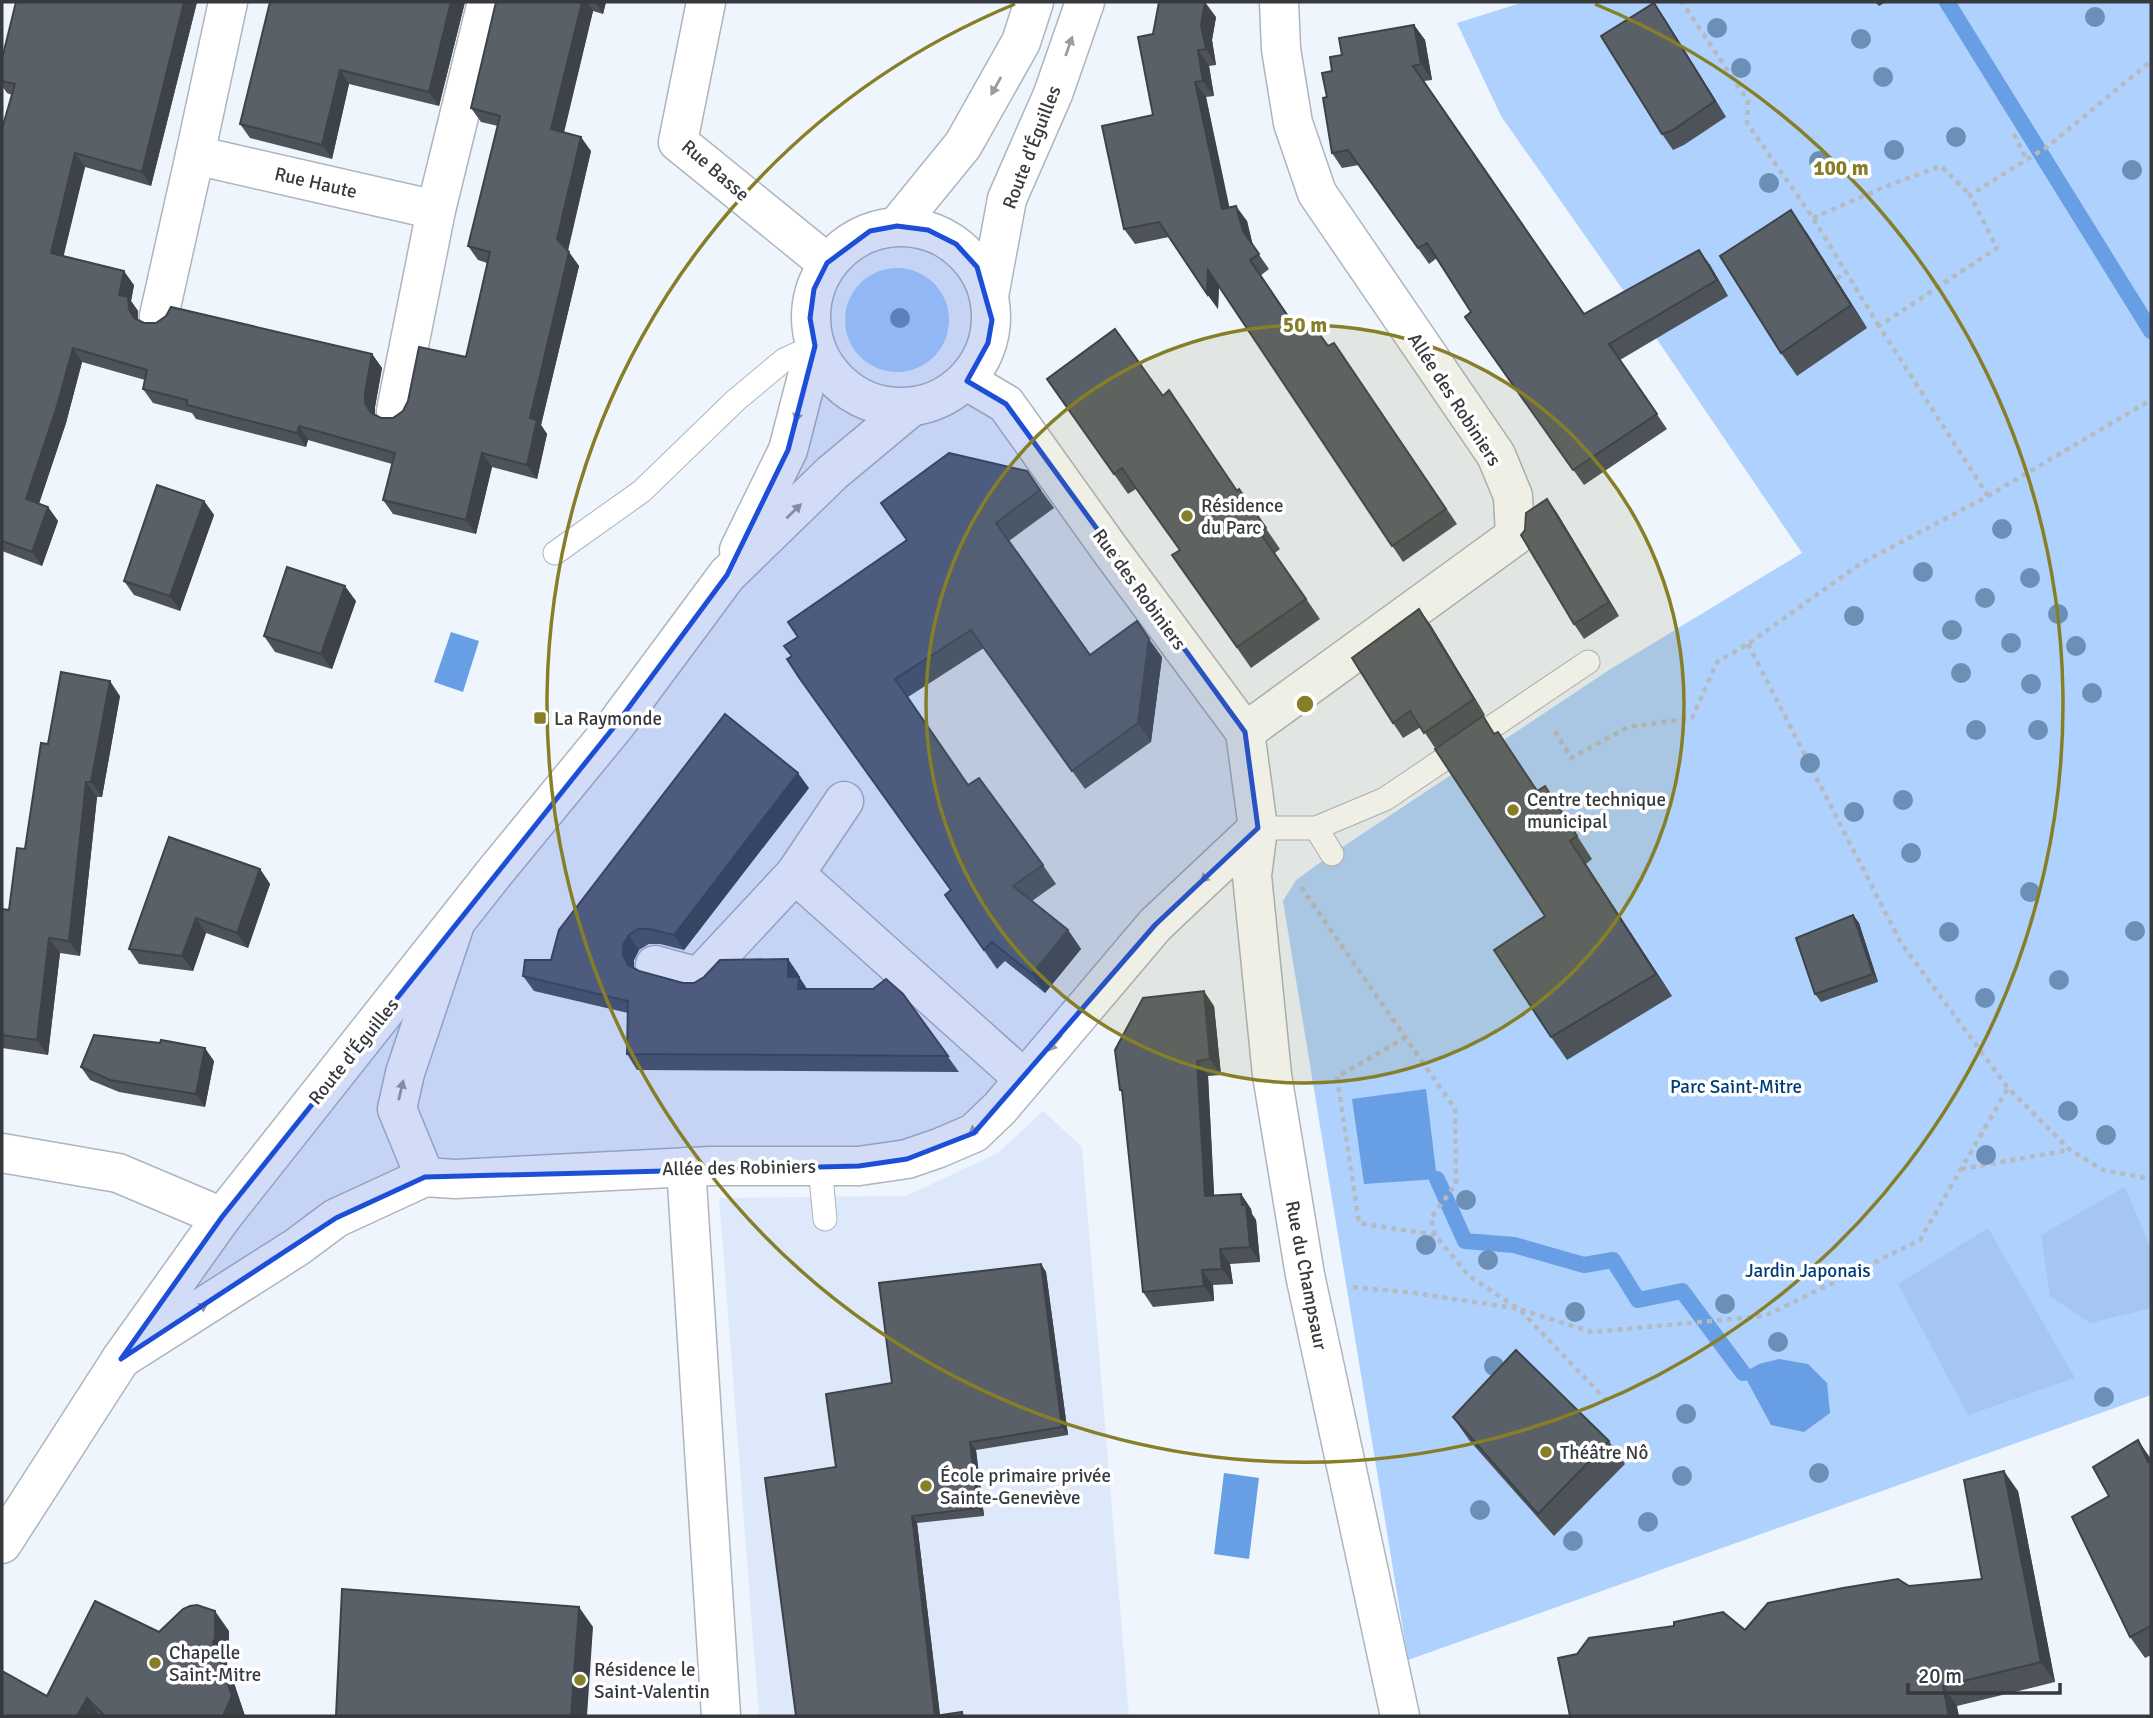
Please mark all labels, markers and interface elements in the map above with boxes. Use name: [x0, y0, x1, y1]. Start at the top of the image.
one-way arrow: [1064, 35, 1075, 56]
one-way arrow: [990, 76, 1002, 96]
street label: Route d'Éguilles: [997, 82, 1066, 212]
street label: Rue Basse: [676, 135, 754, 207]
text: 100 m: [1813, 155, 1869, 181]
street label: Rue Haute: [272, 162, 359, 204]
text: 50 m: [1283, 312, 1327, 338]
street label: Allée des Robiniers: [1402, 328, 1506, 471]
one-way arrow: [792, 402, 803, 424]
place label: Résidence du Parc: [1201, 494, 1283, 540]
one-way arrow: [785, 502, 802, 519]
marker: Résidence du Parc: [1179, 508, 1195, 524]
street label: Rue des Robiniers: [1087, 524, 1191, 655]
centre of rings: [1293, 692, 1317, 716]
place label: La Raymonde: [554, 707, 662, 731]
marker: La Raymonde: [532, 710, 548, 726]
place label: Centre technique municipal: [1527, 788, 1666, 834]
marker: Centre technique municipal: [1505, 802, 1521, 818]
one-way arrow: [1200, 867, 1217, 883]
street label: Route d'Éguilles: [303, 993, 404, 1110]
one-way arrow: [1048, 1034, 1063, 1051]
park label: Parc Saint-Mitre: [1670, 1075, 1802, 1099]
one-way arrow: [396, 1079, 407, 1101]
one-way arrow: [968, 1121, 986, 1135]
street label: Allée des Robiniers: [662, 1155, 816, 1181]
street label: Rue du Champsaur: [1280, 1198, 1332, 1352]
park label: Jardin Japonais: [1745, 1259, 1871, 1283]
one-way arrow: [189, 1303, 209, 1316]
place label: Théâtre Nô: [1560, 1441, 1649, 1465]
marker: Théâtre Nô: [1538, 1444, 1554, 1460]
place label: École primaire privée Sainte-Geneviève: [940, 1464, 1111, 1510]
marker: École primaire privée Sainte-Geneviève: [918, 1478, 934, 1494]
place label: Chapelle Saint-Mitre: [169, 1641, 261, 1687]
scale bar: [1908, 1652, 2060, 1696]
marker: Chapelle Saint-Mitre: [147, 1655, 163, 1671]
place label: Résidence le Saint-Valentin: [594, 1658, 710, 1704]
text: 20 m: [1918, 1663, 1962, 1689]
marker: Résidence le Saint-Valentin: [572, 1672, 588, 1688]

